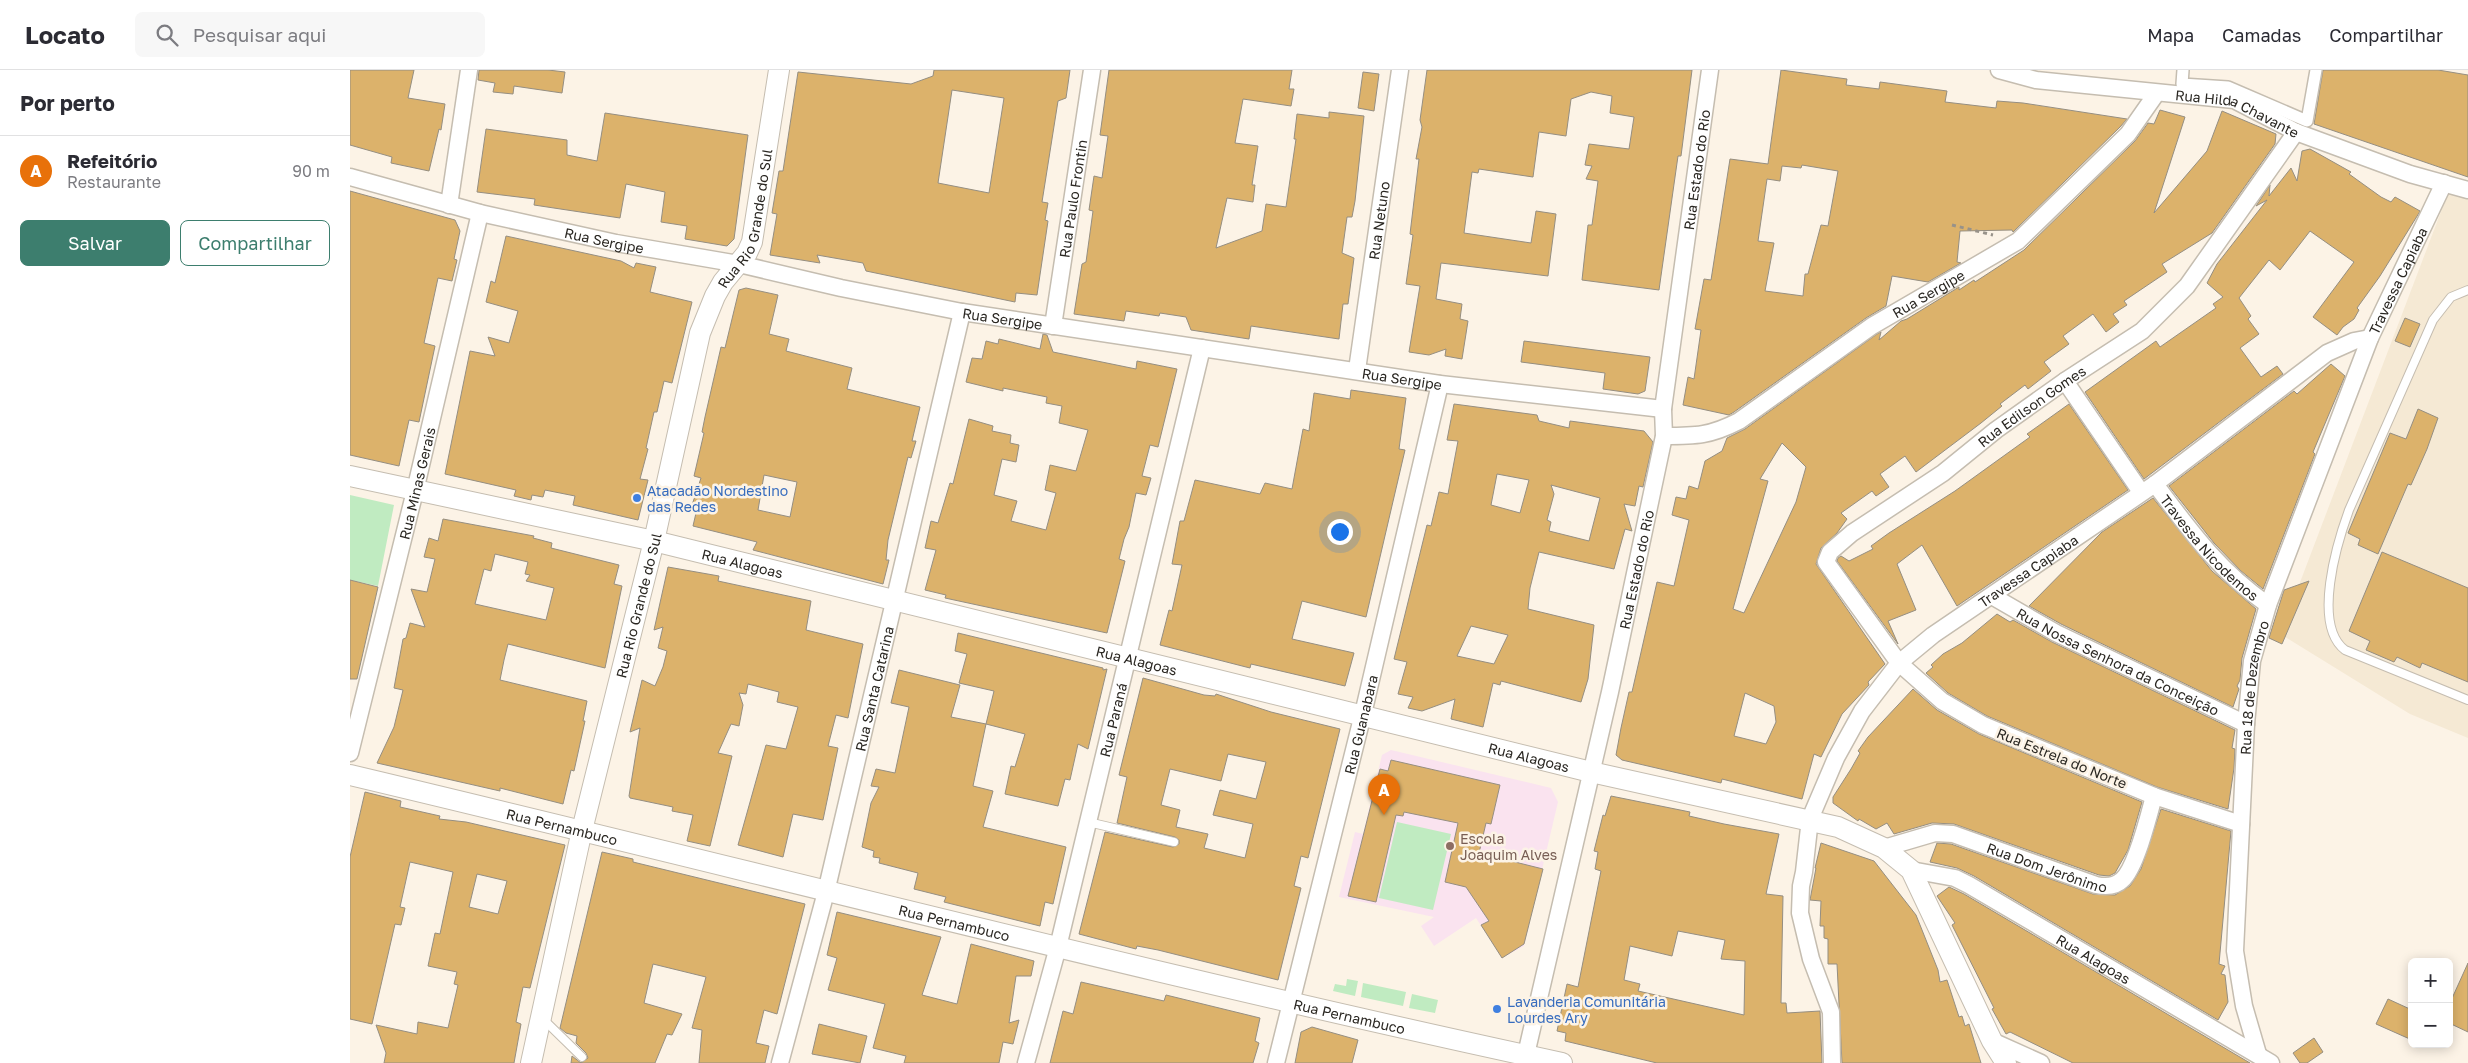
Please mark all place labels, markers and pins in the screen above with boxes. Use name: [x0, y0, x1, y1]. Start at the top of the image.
place label: Atacadão Nordestino das Redes: [647, 482, 788, 515]
marker: Atacadão Nordestino das Redes: [631, 492, 643, 504]
pin: A: [1368, 774, 1400, 815]
place label: Escola Joaquim Alves: [1460, 830, 1557, 863]
marker: Escola Joaquim Alves: [1444, 840, 1456, 852]
place label: Lavanderia Comunitária Lourdes Ary: [1507, 993, 1666, 1026]
marker: Lavanderia Comunitária Lourdes Ary: [1491, 1003, 1503, 1015]

